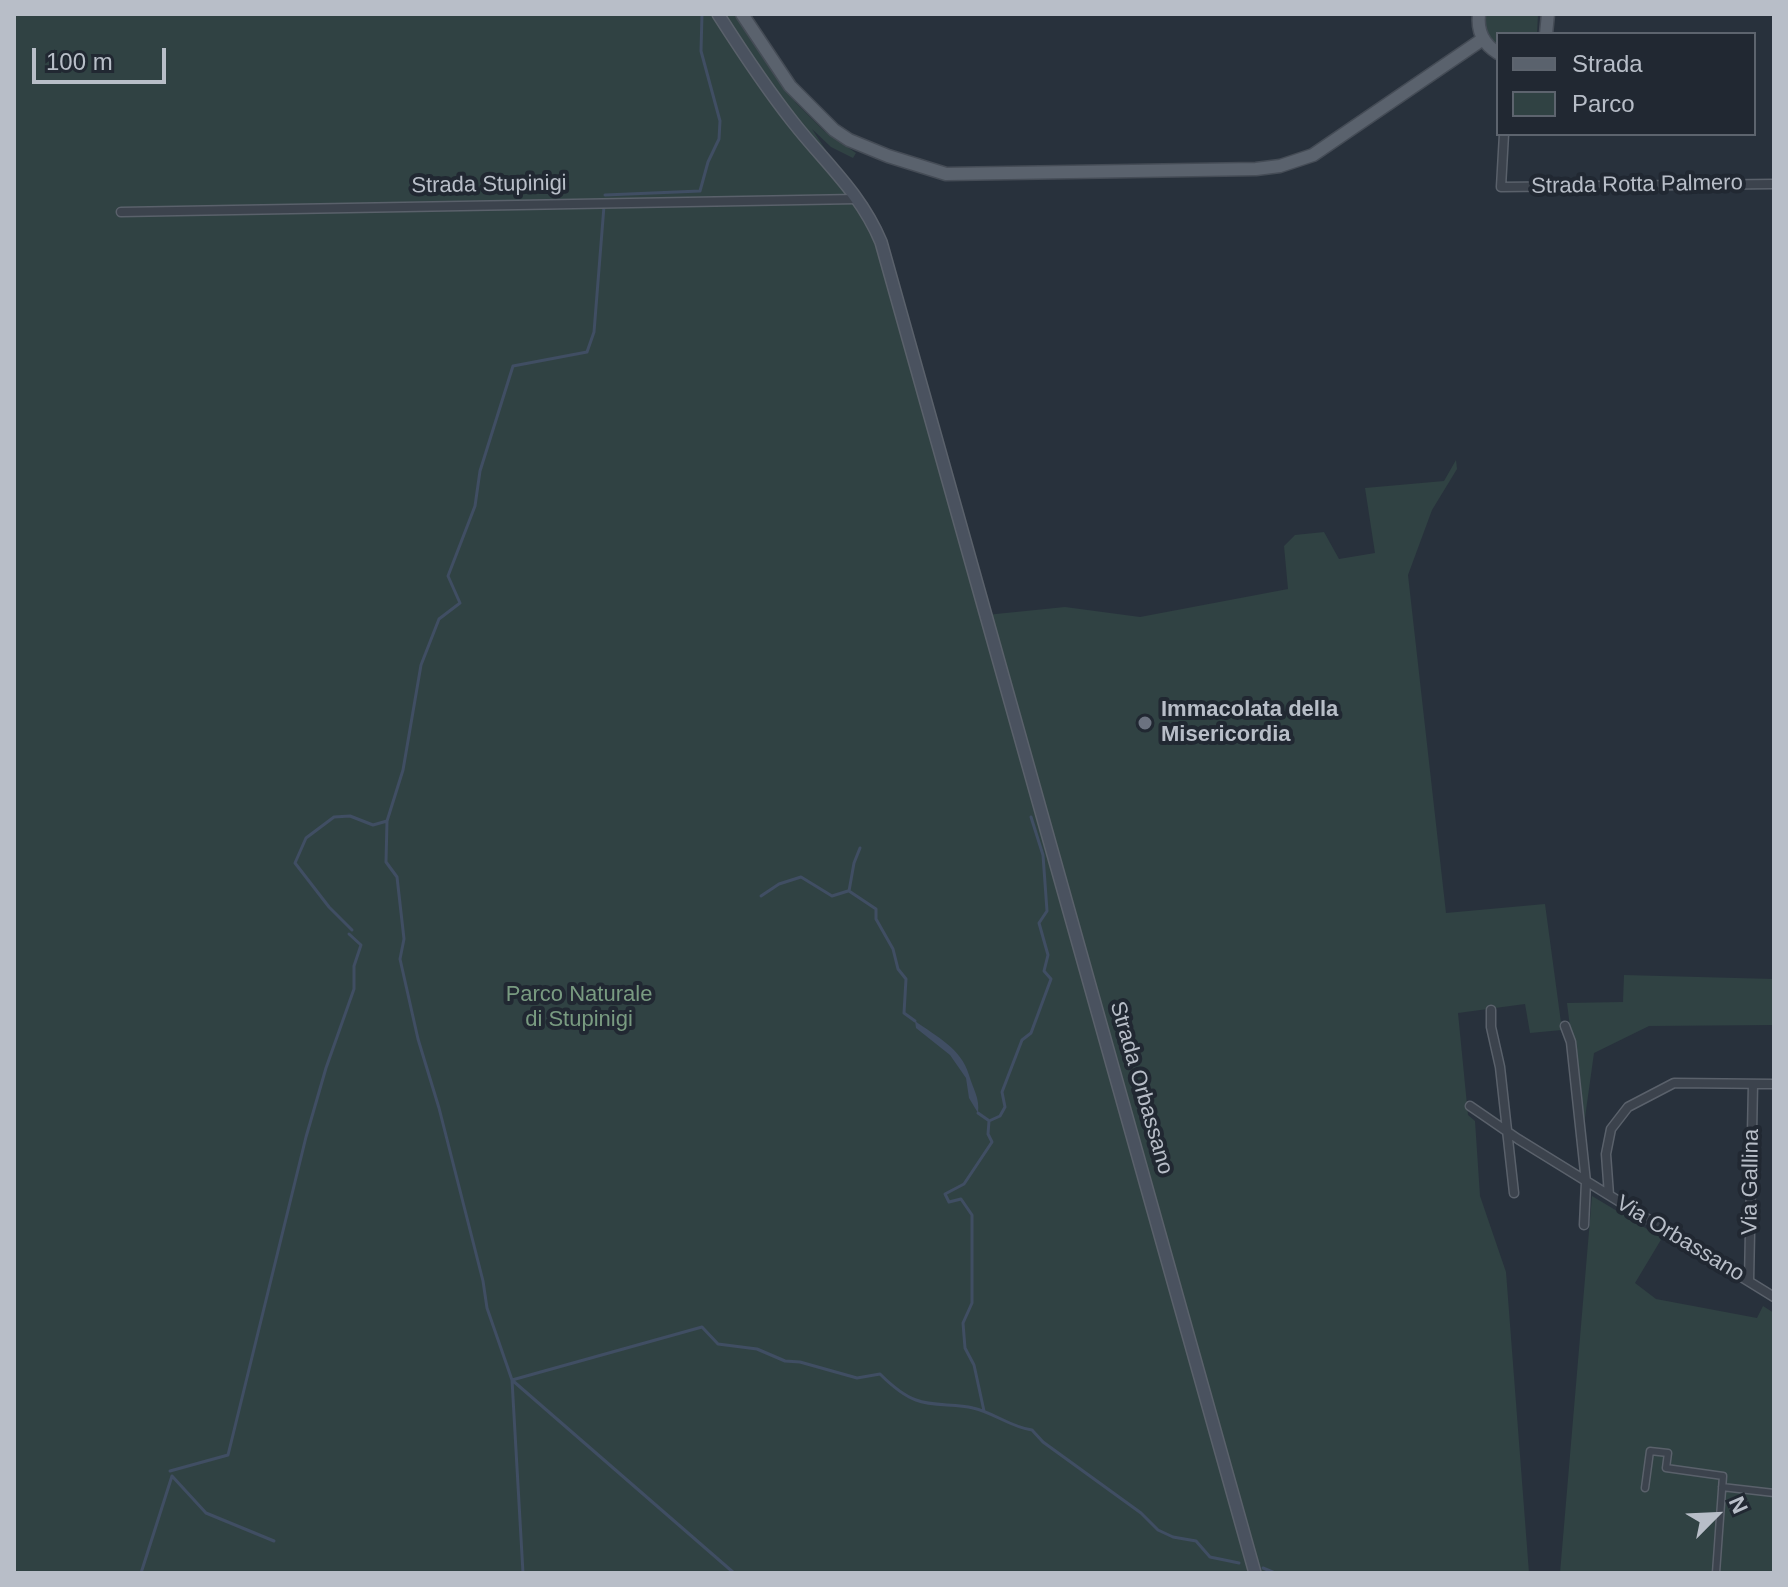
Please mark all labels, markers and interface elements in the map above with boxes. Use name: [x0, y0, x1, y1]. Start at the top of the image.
scale bar: [36, 32, 170, 82]
legend: [1496, 32, 1756, 136]
text: 100 m: [46, 48, 113, 75]
text: Strada: [1572, 50, 1643, 77]
text: Parco: [1572, 90, 1635, 117]
street label: Strada Stupinigi: [411, 170, 567, 200]
street label: Strada Rotta Palmero: [1531, 170, 1743, 200]
place label: Immacolata della Misericordia: [1161, 697, 1338, 748]
marker: Immacolata della Misericordia: [1136, 714, 1154, 732]
park label: Parco Naturale di Stupinigi: [506, 982, 652, 1034]
street label: Strada Orbassano: [1104, 999, 1178, 1177]
street label: Via Gallina: [1737, 1129, 1765, 1235]
street label: Via Orbassano: [1611, 1190, 1749, 1288]
north arrow: [1676, 1475, 1756, 1555]
text: N: [1724, 1493, 1753, 1517]

